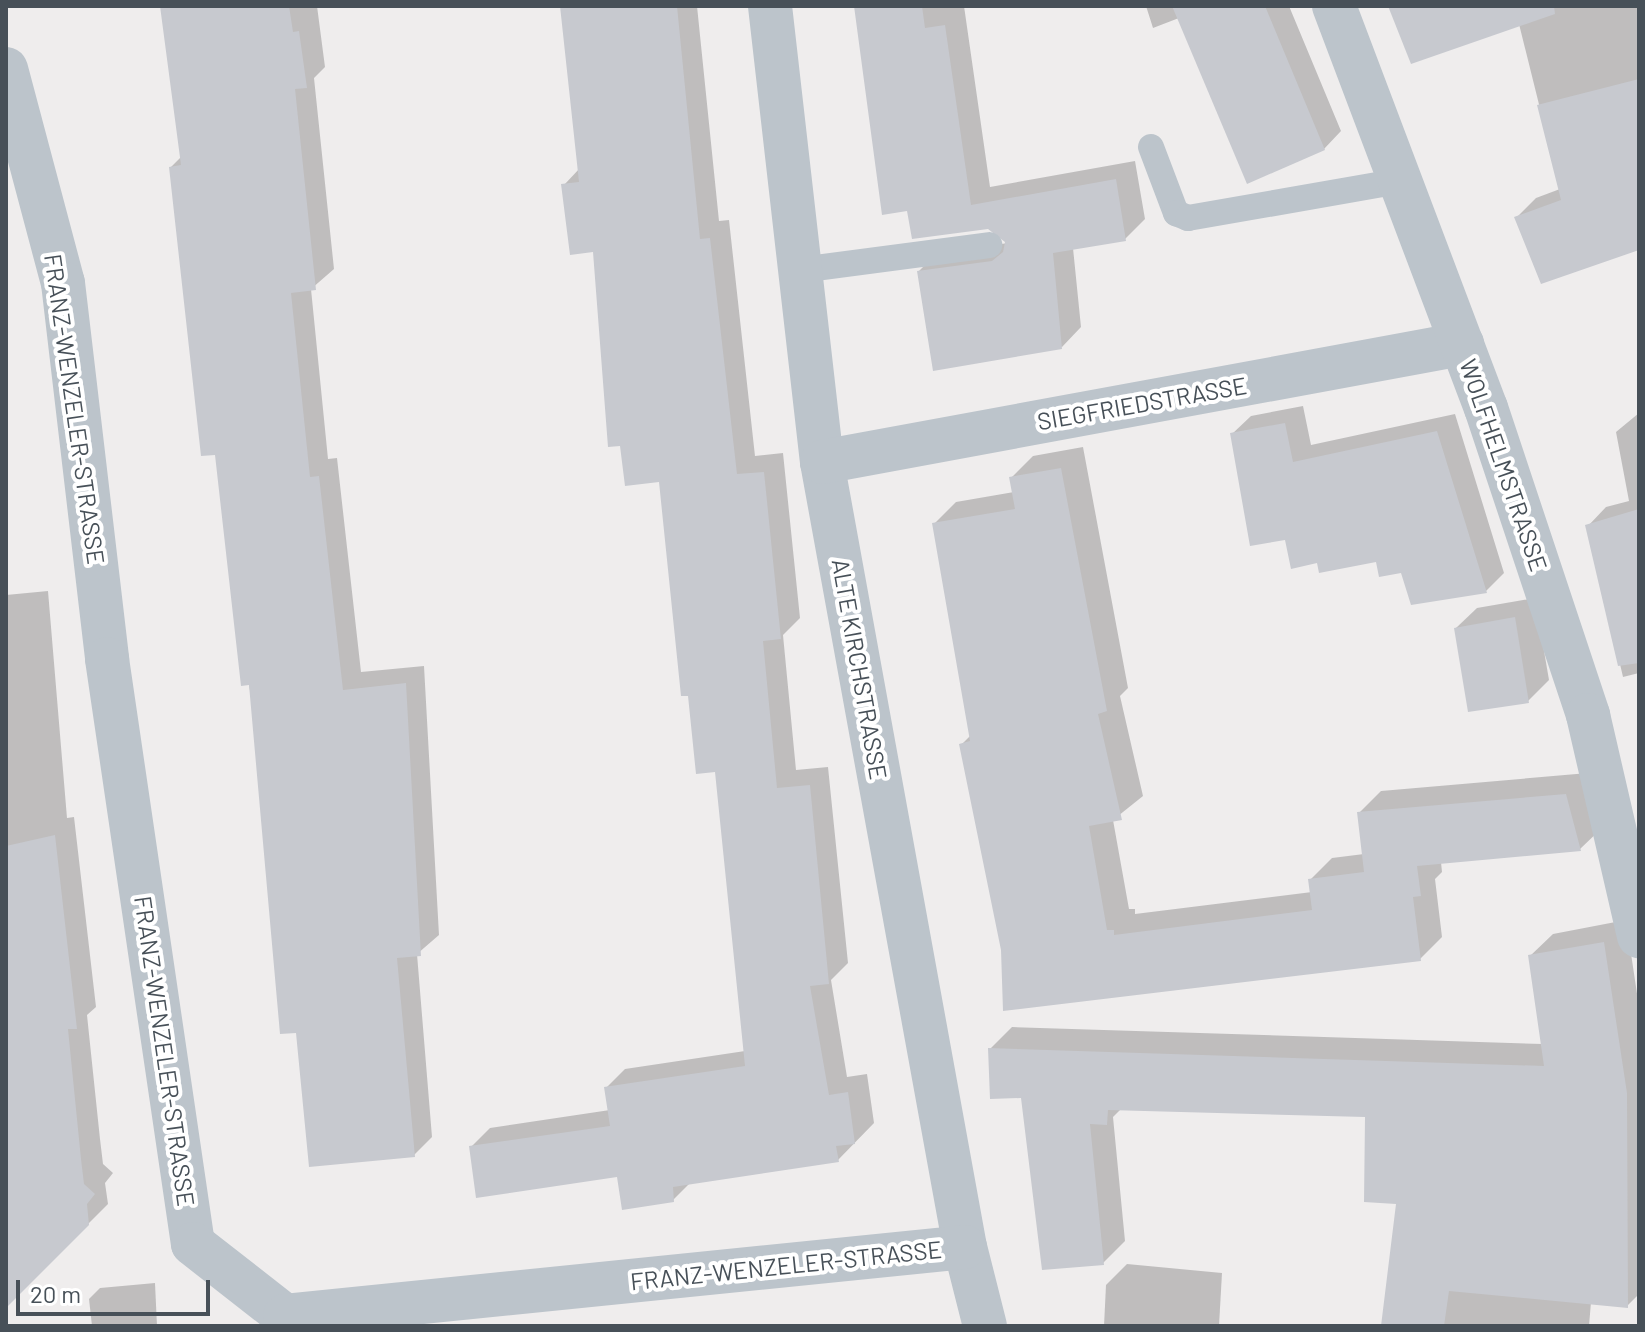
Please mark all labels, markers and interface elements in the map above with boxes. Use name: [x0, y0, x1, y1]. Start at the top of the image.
street label: FRANZ-WENZELER-STRASSE: [39, 252, 111, 566]
street label: WOLFHELMSTRASSE: [1454, 355, 1554, 575]
street label: SIEGFRIEDSTRASSE: [1035, 370, 1249, 436]
street label: ALTE KIRCHSTRASSE: [826, 556, 894, 782]
street label: FRANZ-WENZELER-STRASSE: [129, 894, 201, 1208]
street label: FRANZ-WENZELER-STRASSE: [629, 1234, 943, 1296]
scale bar: [20, 1264, 214, 1314]
text: 20 m: [30, 1279, 81, 1308]

